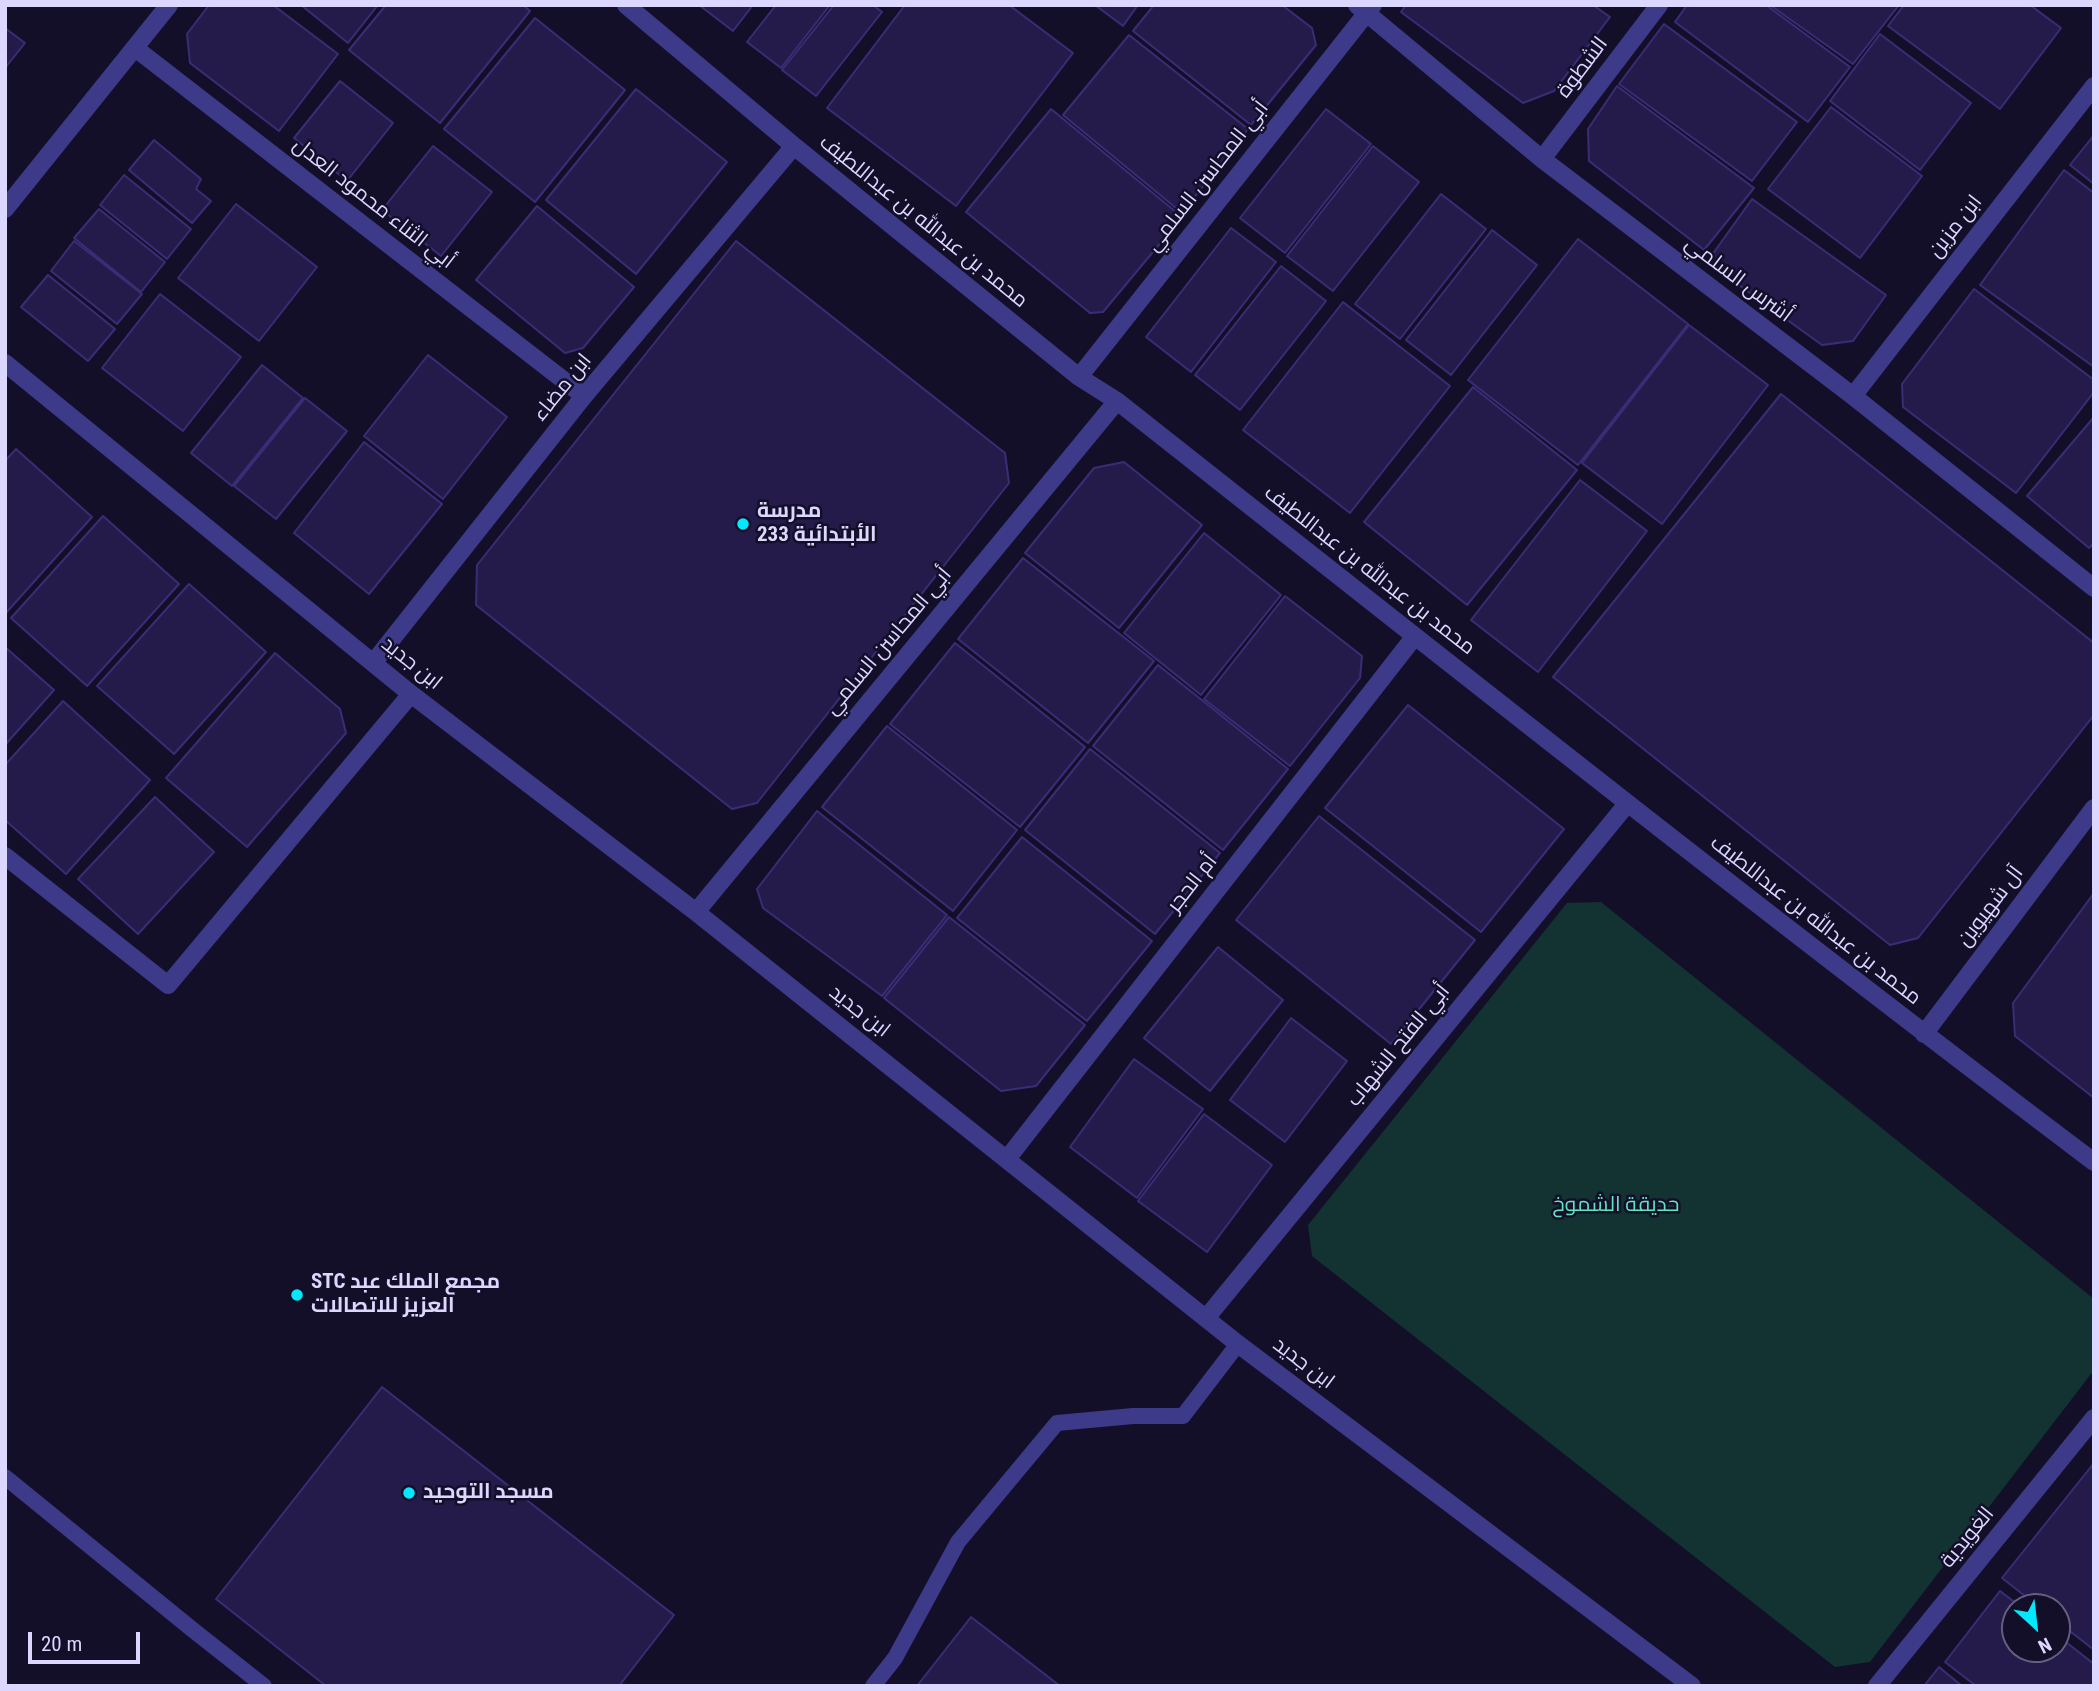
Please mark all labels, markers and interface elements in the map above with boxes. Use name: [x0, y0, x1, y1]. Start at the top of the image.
street label: الشطوة: [1552, 33, 1614, 103]
street label: أبي المحاسن السلمي: [1141, 97, 1275, 257]
street label: محمد بن عبدالله بن عبداللطيف: [814, 130, 1032, 314]
street label: أبي الثناء محمود العدل: [287, 133, 459, 275]
street label: ابن مزين: [1924, 191, 1988, 263]
street label: أشرس السلمي: [1679, 231, 1797, 329]
street label: ابن مضاء: [528, 349, 598, 427]
street label: محمد بن عبدالله بن عبداللطيف: [1258, 481, 1480, 661]
place label: مدرسة الأبتدائية 233: [757, 499, 877, 549]
marker: مدرسة الأبتدائية 233: [735, 516, 751, 532]
street label: أبي المحاسن السلمي: [820, 563, 958, 721]
street label: ابن جديد: [376, 632, 446, 696]
street label: محمد بن عبدالله بن عبداللطيف: [1704, 831, 1926, 1011]
street label: أم الحجر: [1163, 850, 1223, 918]
street label: آل شهيوين: [1953, 862, 2029, 952]
street label: ابن جديد: [823, 980, 895, 1044]
street label: أبي الفتح الشهاب: [1342, 980, 1456, 1112]
park label: حديقة الشموخ: [1553, 1193, 1679, 1219]
place label: STC مجمع الملك عبد العزيز للاتصالات: [311, 1270, 500, 1320]
marker: STC مجمع الملك عبد العزيز للاتصالات: [289, 1287, 305, 1303]
street label: ابن جديد: [1267, 1333, 1339, 1395]
place label: مسجد التوحيد: [423, 1480, 554, 1506]
marker: مسجد التوحيد: [401, 1485, 417, 1501]
street label: الغويدية: [1936, 1502, 2000, 1574]
north arrow: [2001, 1593, 2071, 1663]
scale bar: [32, 1618, 144, 1662]
text: 20 m: [41, 1632, 82, 1656]
text: N: [2034, 1632, 2055, 1658]

